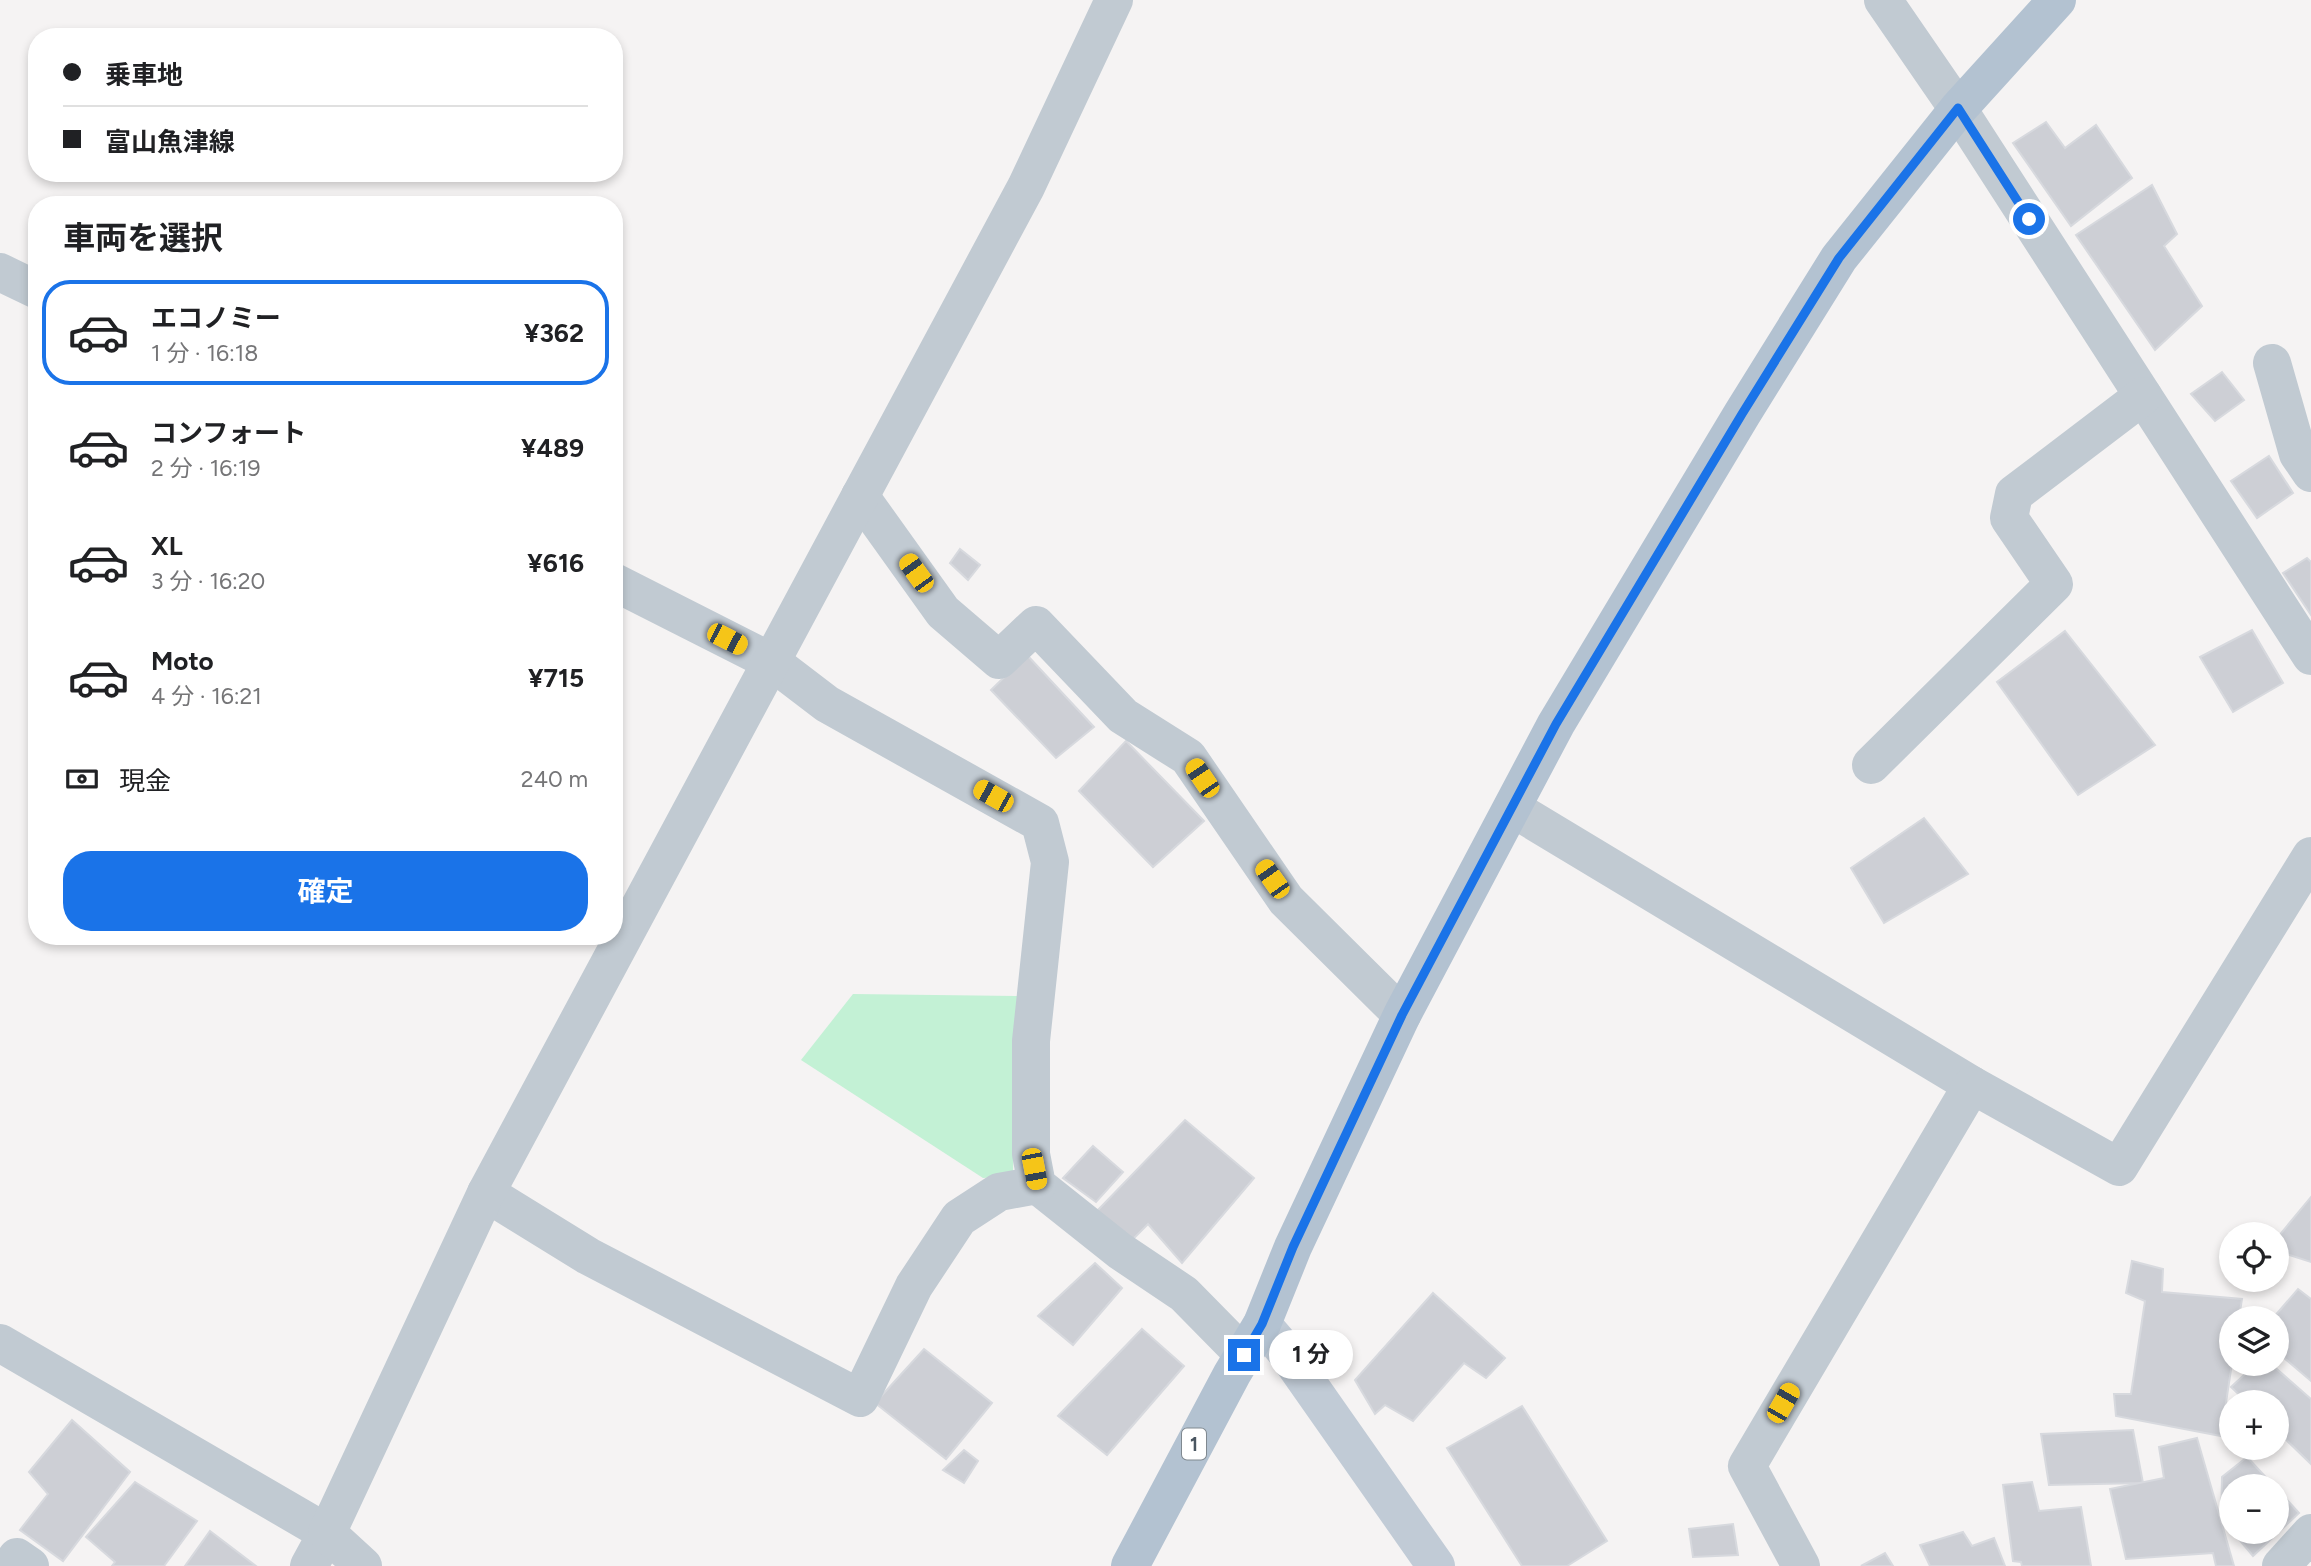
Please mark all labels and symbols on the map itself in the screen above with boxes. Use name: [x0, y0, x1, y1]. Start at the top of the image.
route start: [2013, 203, 2045, 235]
car: [896, 550, 937, 596]
car: [704, 620, 751, 658]
car: [1182, 755, 1223, 801]
car: [970, 777, 1017, 815]
car: [1252, 856, 1293, 902]
car: [1020, 1146, 1049, 1192]
callout: 1 分: [1268, 1330, 1352, 1380]
route end: [1228, 1339, 1260, 1371]
car: [1764, 1380, 1803, 1426]
road number: 1: [1182, 1428, 1206, 1460]

